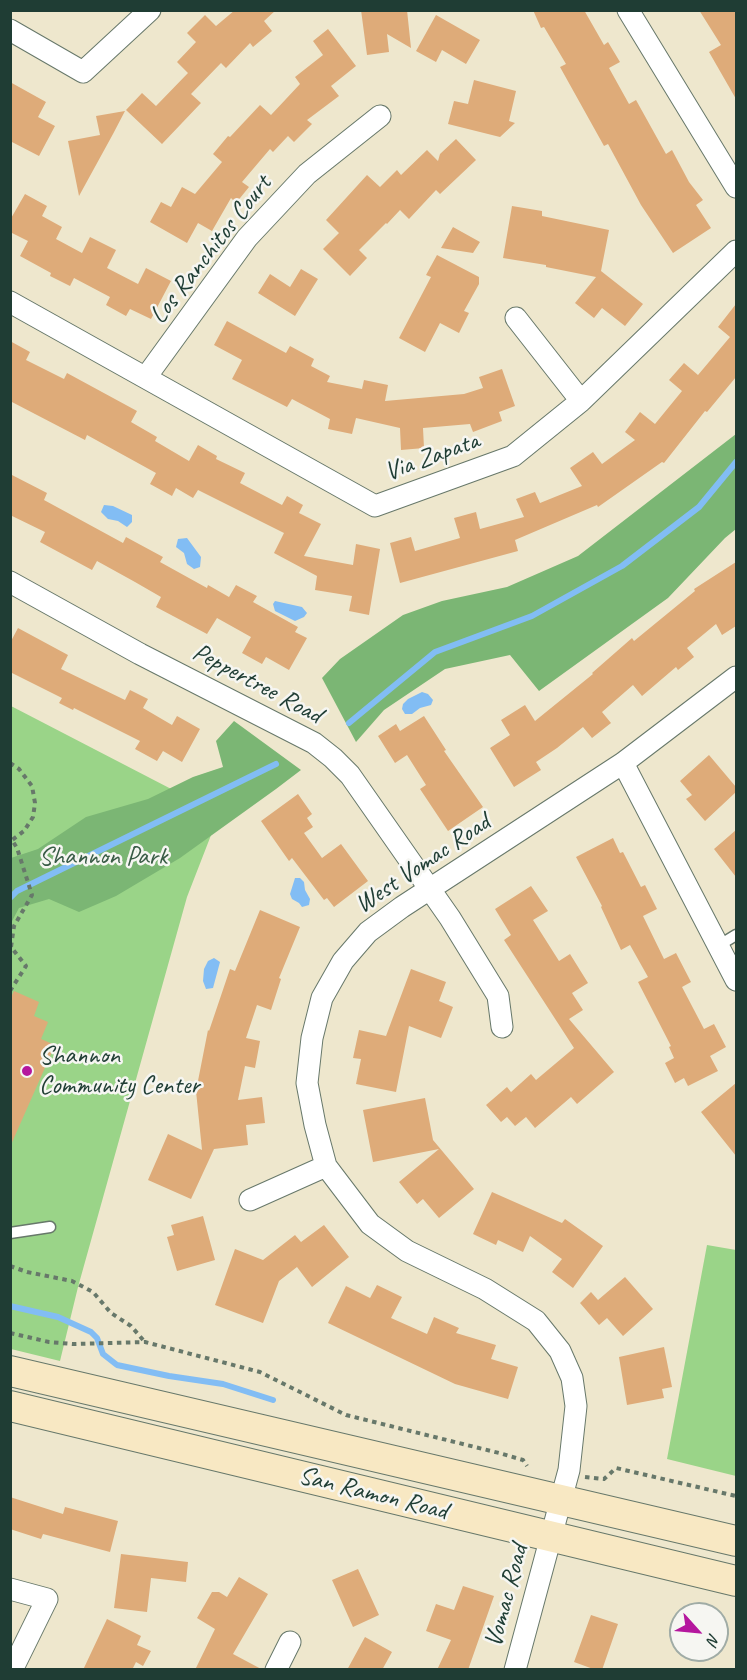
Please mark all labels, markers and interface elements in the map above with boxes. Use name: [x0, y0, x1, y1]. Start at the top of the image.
street label: Los Ranchitos Court: [143, 169, 279, 331]
street label: Via Zapata: [381, 426, 483, 488]
street label: Peppertree Road: [187, 637, 327, 731]
street label: West Vomac Road: [350, 807, 496, 921]
park label: Shannon Park: [39, 841, 167, 873]
place label: Shannon Community Center: [39, 1040, 200, 1102]
marker: Shannon Community Center: [20, 1064, 34, 1078]
street label: San Ramon Road: [295, 1460, 451, 1528]
street label: Vomac Road: [478, 1541, 536, 1651]
north arrow: [669, 1602, 729, 1662]
text: N: [702, 1630, 724, 1648]

